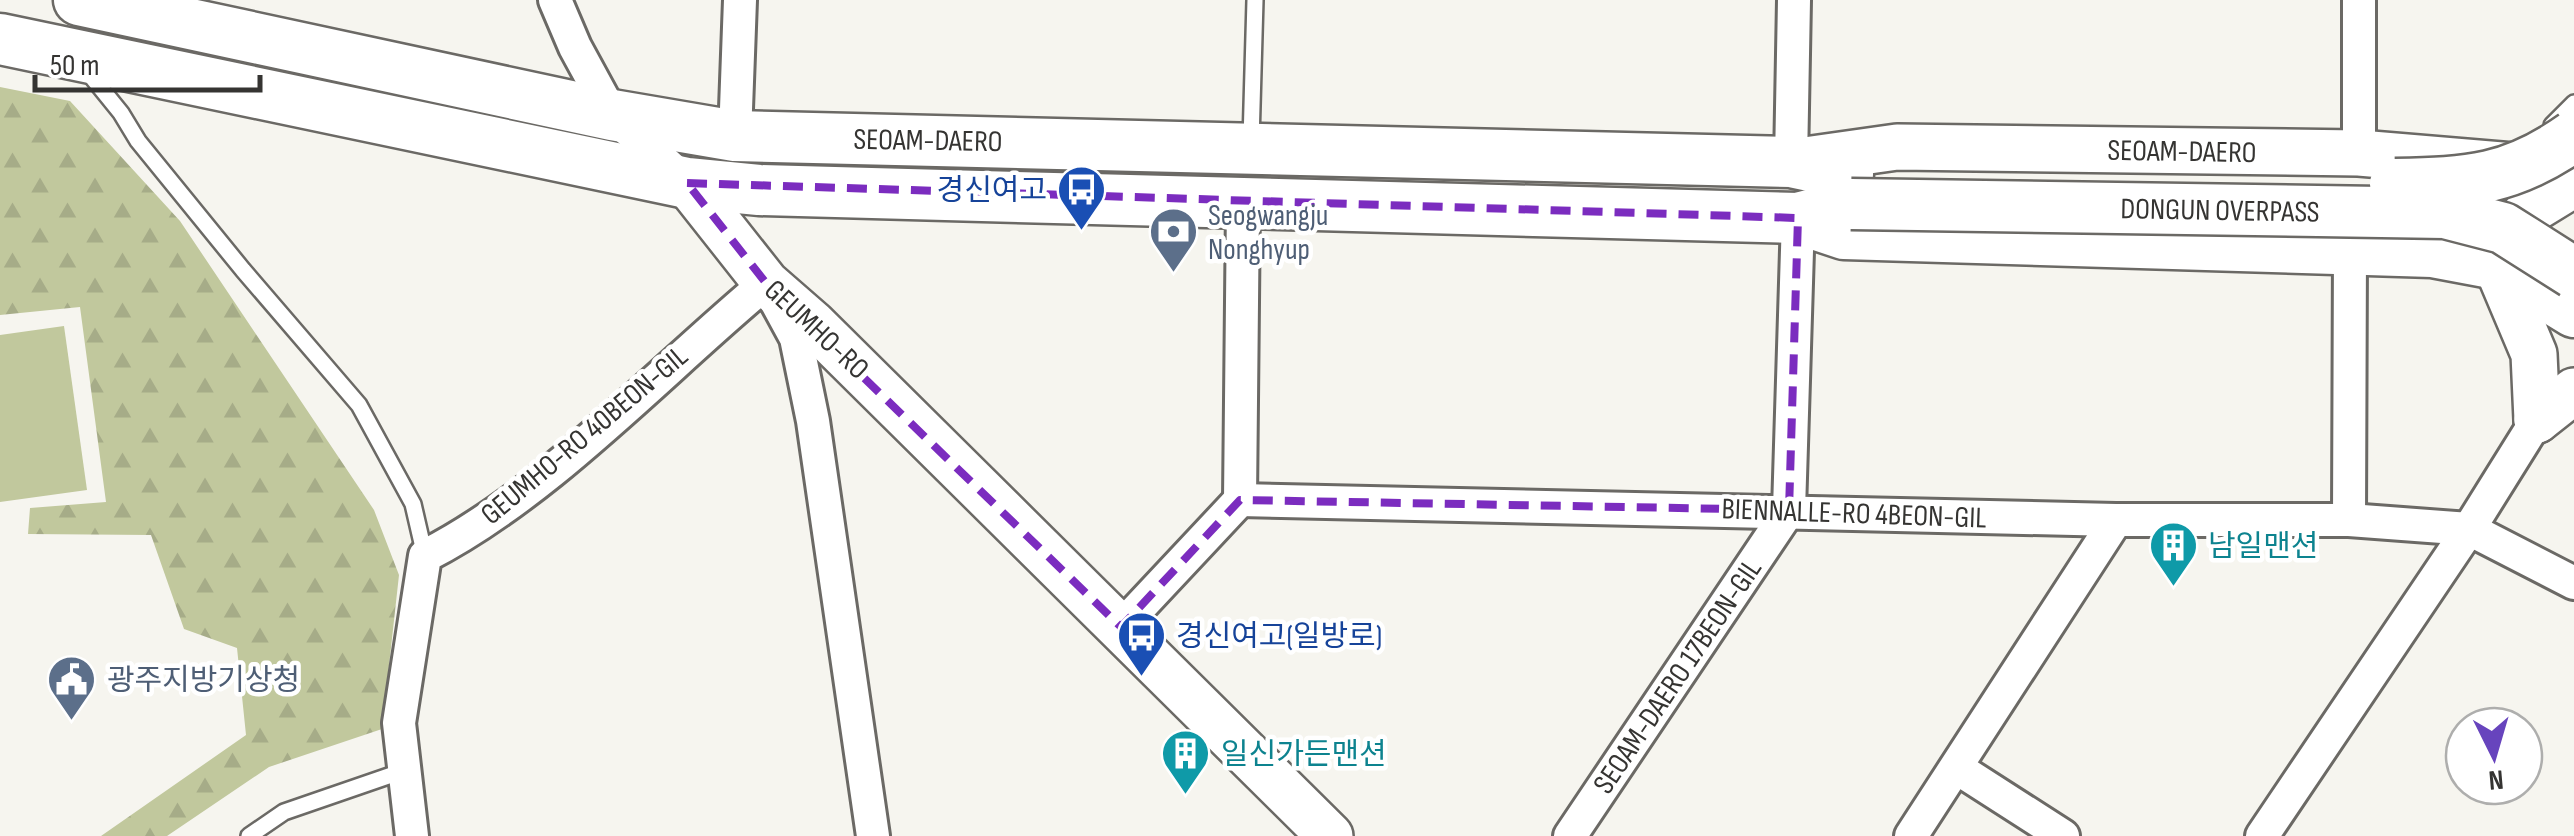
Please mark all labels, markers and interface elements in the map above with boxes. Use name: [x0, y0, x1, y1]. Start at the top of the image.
scale bar: [35, 30, 260, 92]
text: 50 m: [50, 48, 99, 84]
street label: SEOAM-DAERO: [853, 122, 1003, 160]
street label: SEOAM-DAERO: [2107, 133, 2257, 171]
bus stop icon: 경신여고: [1056, 164, 1108, 232]
place label: 경신여고: [937, 173, 1047, 209]
street label: DONGUN OVERPASS: [2120, 191, 2320, 231]
place label: Seogwangju Nonghyup: [1208, 198, 1328, 268]
bank icon: Seogwangju Nonghyup: [1147, 206, 1199, 274]
street label: GEUMHO-RO: [757, 272, 876, 387]
street label: GEUMHO-RO 40BEON-GIL: [474, 339, 695, 533]
street label: BIENNALLE-RO 4BEON-GIL: [1721, 491, 1987, 537]
building icon: 남일맨션: [2147, 520, 2199, 588]
place label: 남일맨션: [2208, 529, 2318, 565]
street label: SEOAM-DAERO 17BEON-GIL: [1586, 552, 1770, 801]
bus stop icon: 경신여고(일방로): [1115, 610, 1167, 678]
place label: 경신여고(일방로): [1176, 619, 1382, 655]
public building icon: 광주지방기상청: [46, 654, 98, 722]
place label: 광주지방기상청: [107, 663, 300, 699]
north arrow: [2444, 706, 2544, 806]
building icon: 일신가든맨션: [1160, 728, 1212, 796]
place label: 일신가든맨션: [1221, 737, 1387, 773]
text: N: [2487, 762, 2505, 796]

